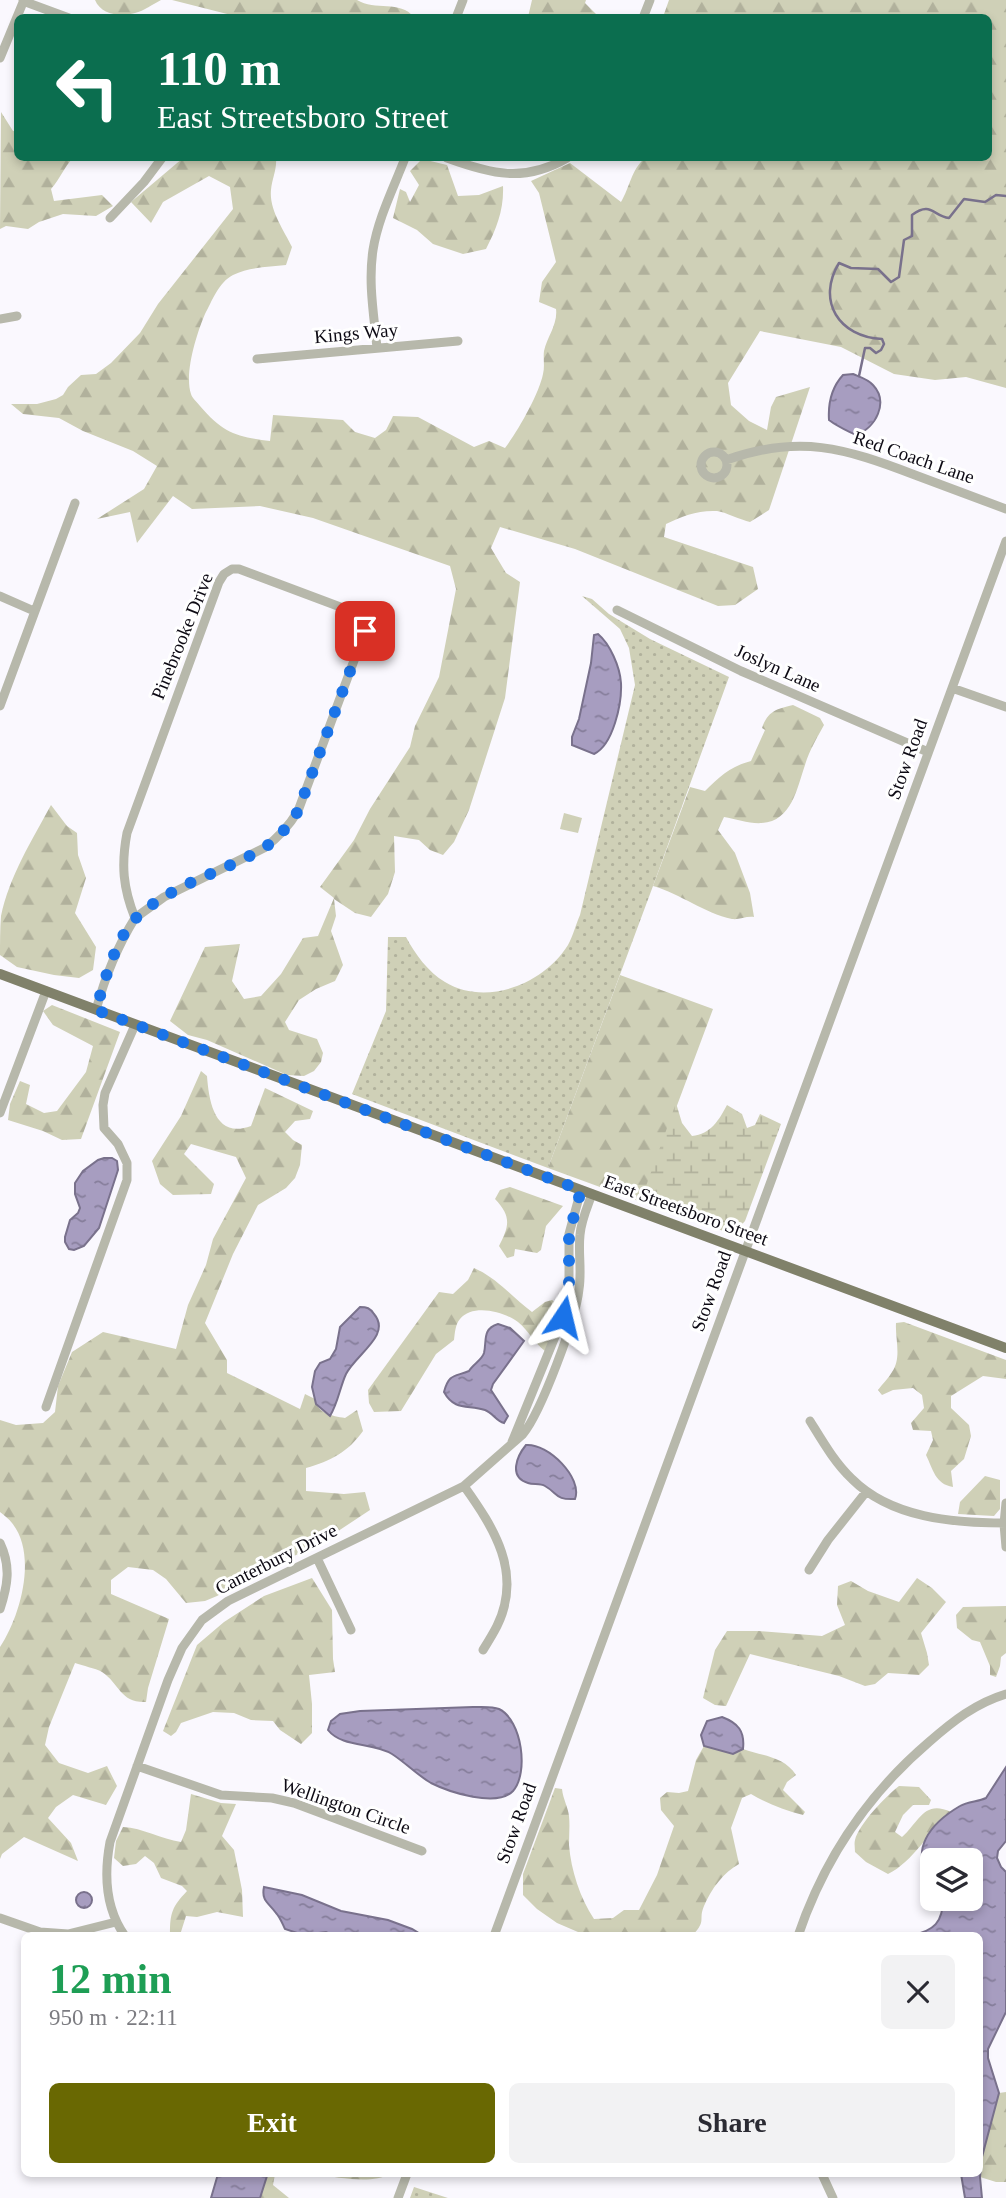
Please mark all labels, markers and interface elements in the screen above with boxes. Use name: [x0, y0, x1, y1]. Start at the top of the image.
text: 110 m: [157, 41, 281, 96]
icon: left: [42, 42, 133, 133]
text: East Streetsboro Street: [157, 99, 448, 135]
street label: Kings Way: [313, 319, 399, 347]
street label: Red Coach Lane: [851, 426, 977, 488]
street label: Pinebrooke Drive: [147, 570, 217, 702]
pin: [335, 601, 395, 661]
icon: arrive: [346, 612, 384, 650]
street label: Joslyn Lane: [732, 640, 824, 696]
street label: Stow Road: [883, 716, 931, 802]
street label: East Streetsboro Street: [601, 1171, 772, 1250]
street label: Stow Road: [687, 1248, 735, 1334]
position arrow: [526, 1280, 600, 1354]
street label: Canterbury Drive: [212, 1519, 340, 1599]
street label: Wellington Circle: [279, 1774, 413, 1838]
street label: Stow Road: [492, 1780, 540, 1866]
map controls: [920, 1848, 983, 1911]
button: layers: [920, 1848, 983, 1911]
button: close: [881, 1955, 955, 2029]
text: 12 min: [49, 1956, 172, 2002]
text: 950 m · 22:11: [49, 2005, 178, 2030]
button: Exit: [49, 2083, 495, 2163]
button: Share: [509, 2083, 955, 2163]

